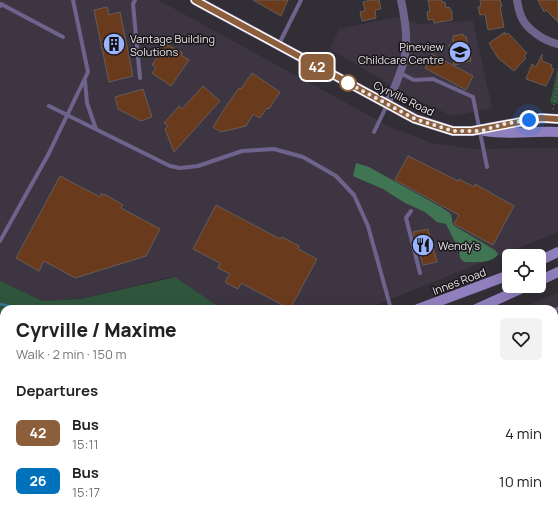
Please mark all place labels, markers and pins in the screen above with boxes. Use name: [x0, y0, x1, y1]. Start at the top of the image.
building icon: Vantage Building Solutions: [101, 31, 127, 57]
place label: Vantage Building Solutions: [130, 31, 215, 59]
place label: Pineview Childcare Centre: [358, 39, 445, 67]
school or university icon: Pineview Childcare Centre: [447, 39, 473, 65]
unlabelled marker: [339, 74, 357, 92]
restaurant icon: Wendy's: [410, 232, 436, 258]
place label: Wendy's: [438, 238, 480, 253]

